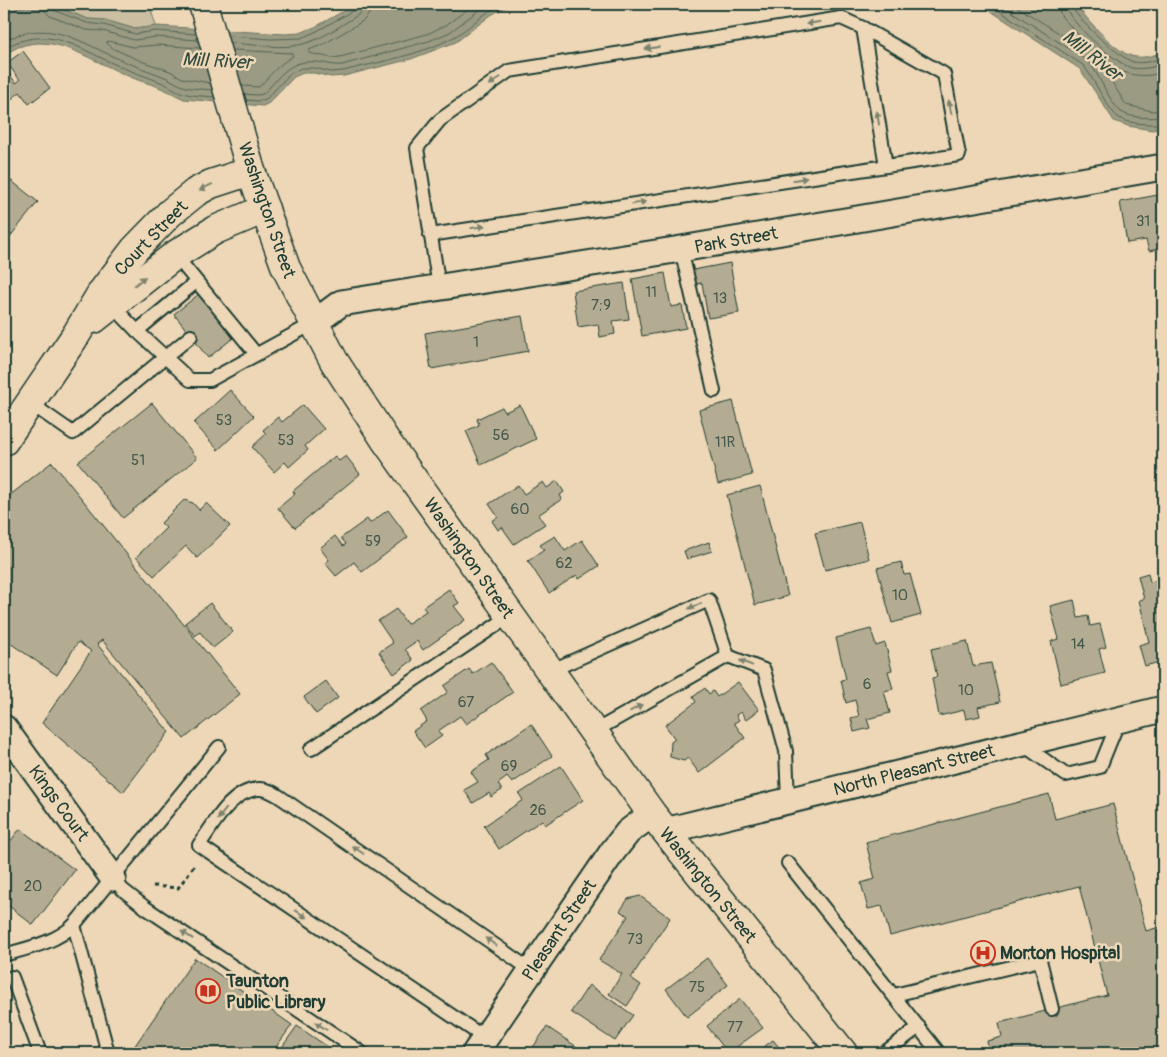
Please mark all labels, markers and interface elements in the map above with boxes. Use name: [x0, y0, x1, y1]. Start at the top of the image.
one-way arrow: [804, 19, 820, 27]
water label: Mill River: [1057, 25, 1129, 88]
one-way arrow: [644, 45, 660, 53]
water label: Mill River: [181, 47, 255, 75]
one-way arrow: [488, 76, 501, 86]
one-way arrow: [946, 99, 954, 115]
one-way arrow: [874, 110, 882, 126]
street label: Washington Street: [232, 139, 301, 282]
one-way arrow: [792, 175, 808, 183]
one-way arrow: [199, 184, 213, 192]
street label: Court Street: [110, 195, 194, 281]
one-way arrow: [631, 199, 647, 207]
house number: 31: [1136, 212, 1150, 231]
street label: Park Street: [693, 222, 780, 259]
one-way arrow: [471, 223, 487, 231]
one-way arrow: [133, 276, 146, 287]
house number: 11: [645, 283, 657, 302]
house number: 13: [713, 289, 727, 308]
house number: 7;9: [591, 296, 611, 315]
house number: 1: [473, 333, 479, 352]
house number: 53: [216, 411, 232, 430]
house number: 56: [493, 426, 509, 445]
house number: 53: [278, 431, 294, 450]
house number: 11R: [715, 433, 736, 452]
house number: 51: [131, 451, 145, 470]
street label: Washington Street: [418, 493, 519, 624]
house number: 60: [511, 500, 529, 519]
house number: 59: [365, 532, 381, 551]
house number: 62: [555, 554, 573, 573]
house number: 10: [892, 586, 908, 605]
one-way arrow: [688, 603, 702, 611]
house number: 14: [1071, 635, 1086, 654]
one-way arrow: [739, 659, 753, 667]
house number: 6: [863, 675, 871, 694]
house number: 10: [958, 681, 974, 700]
house number: 67: [458, 693, 474, 712]
one-way arrow: [629, 704, 642, 713]
street label: North Pleasant Street: [831, 739, 998, 802]
house number: 69: [501, 757, 517, 776]
street label: Kings Court: [23, 761, 94, 846]
house number: 26: [529, 801, 547, 820]
one-way arrow: [217, 807, 228, 820]
street label: Washington Street: [654, 823, 762, 948]
one-way arrow: [351, 845, 364, 855]
street label: Pleasant Street: [517, 875, 602, 985]
house number: 20: [24, 877, 42, 896]
one-way arrow: [294, 909, 308, 919]
one-way arrow: [180, 930, 193, 940]
house number: 73: [627, 930, 643, 949]
one-way arrow: [484, 937, 498, 947]
hospital icon: Morton Hospital: [970, 940, 996, 966]
place label: Morton Hospital: [1000, 942, 1121, 965]
place label: Taunton Public Library: [225, 970, 326, 1014]
library icon: Taunton Public Library: [195, 978, 221, 1004]
house number: 75: [689, 978, 705, 997]
house number: 77: [727, 1018, 743, 1037]
one-way arrow: [315, 1021, 328, 1031]

